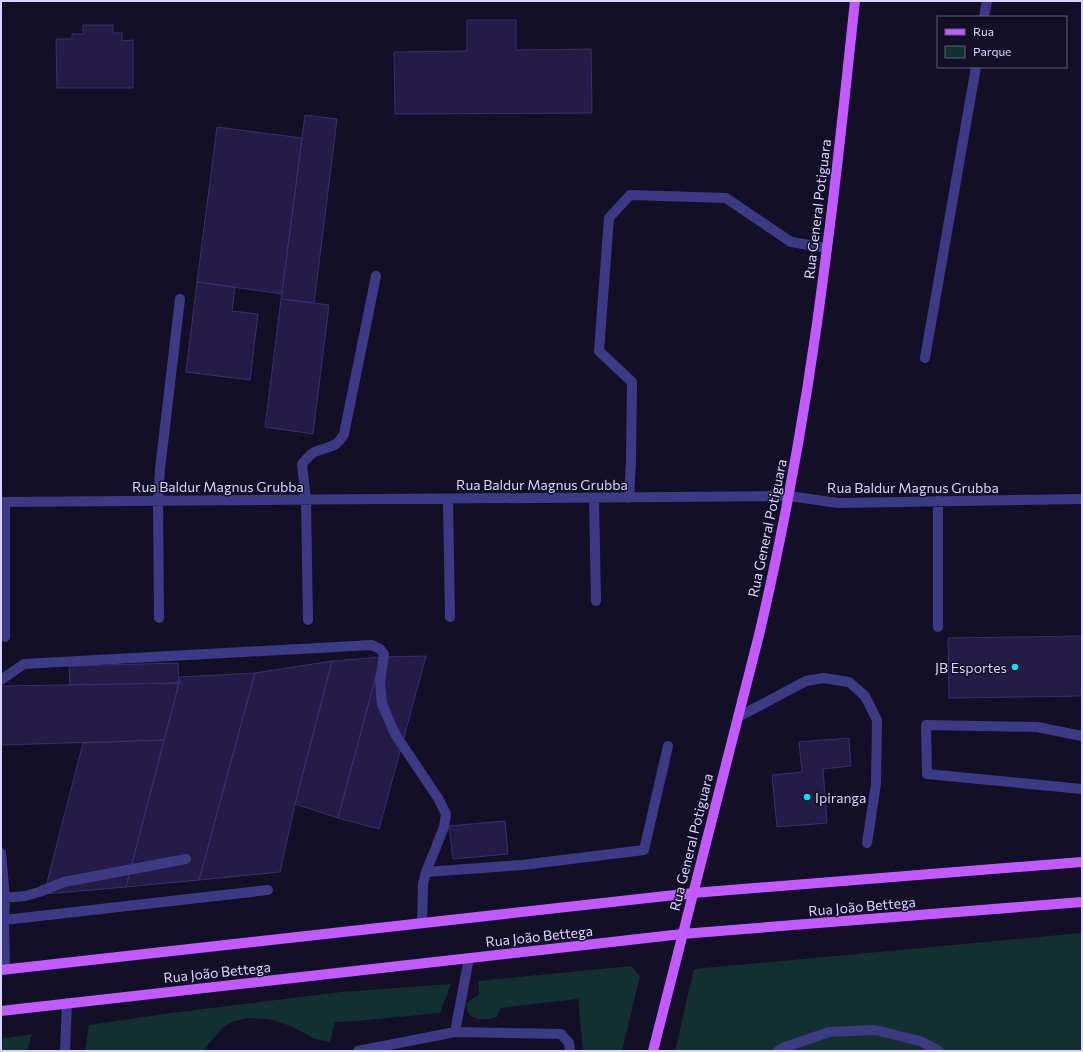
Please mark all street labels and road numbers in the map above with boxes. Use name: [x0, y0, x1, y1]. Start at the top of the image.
street label: Rua General Potiguara: [800, 138, 834, 280]
street label: Rua General Potiguara: [744, 457, 790, 599]
street label: Rua Baldur Magnus Grubba: [456, 476, 628, 493]
street label: Rua Baldur Magnus Grubba: [132, 478, 304, 495]
street label: Rua Baldur Magnus Grubba: [827, 479, 999, 496]
street label: Rua General Potiguara: [666, 772, 716, 912]
street label: Rua João Bettega: [808, 893, 916, 919]
street label: Rua João Bettega: [485, 922, 593, 950]
street label: Rua João Bettega: [163, 958, 271, 986]

